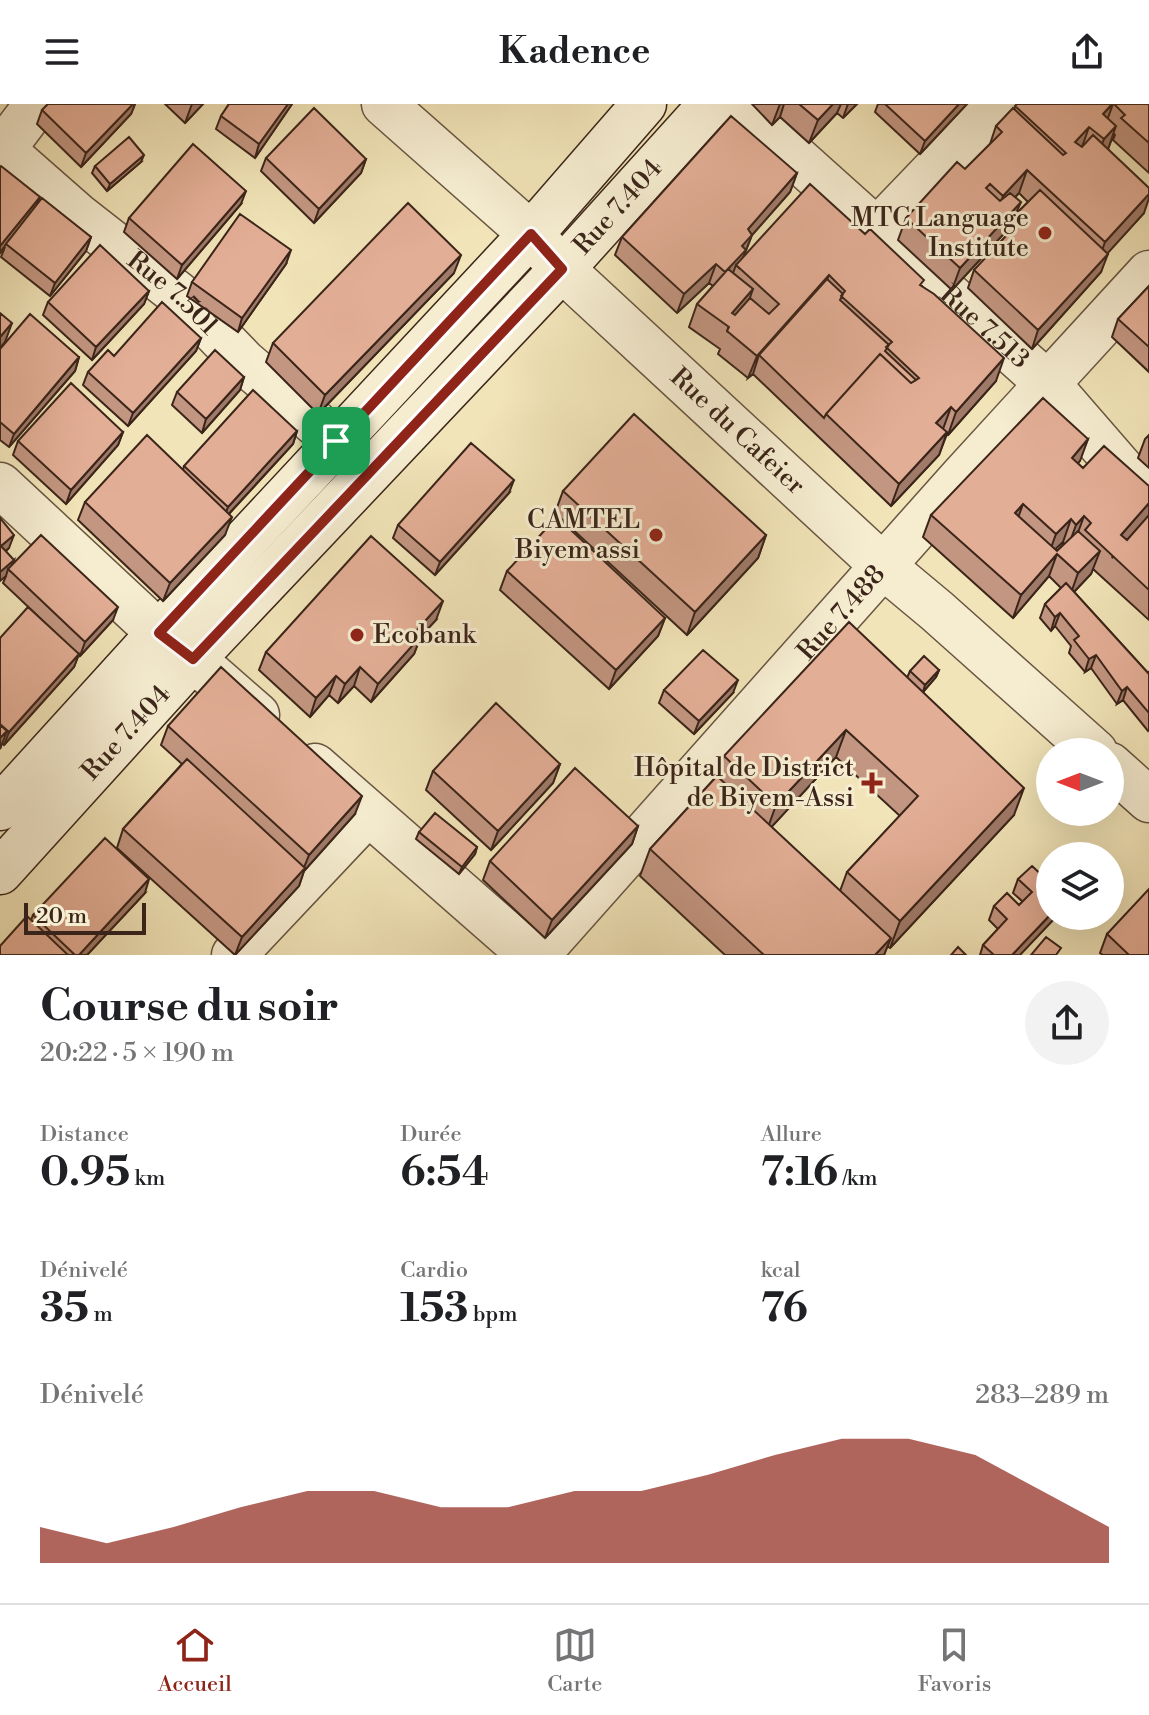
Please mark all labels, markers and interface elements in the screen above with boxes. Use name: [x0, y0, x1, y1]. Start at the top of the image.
icon: menu: [40, 30, 84, 74]
text: Kadence: [499, 30, 650, 75]
icon: share: [1065, 30, 1109, 74]
street label: Rue 7.404: [567, 152, 669, 261]
place label: MTC Language Institute: [851, 202, 1029, 264]
marker: MTC Language Institute: [1036, 224, 1054, 242]
street label: Rue 7.501: [120, 244, 225, 342]
street label: Rue 7.513: [933, 279, 1036, 376]
street label: Rue du Cafeier: [663, 361, 812, 502]
pin: [302, 407, 370, 475]
icon: arrive: [314, 419, 358, 463]
place label: CAMTEL Biyem assi: [514, 504, 640, 566]
marker: CAMTEL Biyem assi: [647, 526, 665, 544]
street label: Rue 7.488: [791, 558, 892, 667]
place label: Ecobank: [373, 619, 477, 651]
marker: Ecobank: [348, 626, 366, 644]
street label: Rue 7.404: [75, 678, 178, 787]
north arrow: [1036, 738, 1124, 826]
map controls: [1036, 738, 1124, 930]
place label: Hôpital de District de Biyem-Assi: [634, 752, 854, 814]
marker: Hôpital de District de Biyem-Assi: [861, 772, 883, 794]
button: layers: [1036, 842, 1124, 930]
scale bar: [24, 899, 146, 935]
text: 20 m: [36, 903, 87, 930]
text: Course du soir: [40, 979, 339, 1034]
button: share: [1025, 981, 1109, 1065]
text: 20:22 · 5 × 190 m: [40, 1037, 234, 1069]
text: Distance: [40, 1121, 129, 1148]
text: Durée: [400, 1121, 462, 1148]
text: Allure: [761, 1121, 822, 1148]
text: 0.95: [40, 1148, 130, 1198]
text: 6:54: [400, 1148, 489, 1198]
text: 7:16: [761, 1148, 838, 1198]
text: km: [130, 1165, 165, 1192]
text: /km: [838, 1165, 878, 1192]
text: Dénivelé: [40, 1257, 128, 1284]
text: Cardio: [400, 1257, 468, 1284]
text: kcal: [761, 1257, 801, 1284]
text: 35: [40, 1284, 89, 1334]
text: 153: [400, 1284, 468, 1334]
text: 76: [761, 1284, 808, 1334]
text: m: [89, 1301, 113, 1328]
text: bpm: [468, 1301, 517, 1328]
text: Dénivelé: [40, 1379, 144, 1411]
text: 283–289 m: [975, 1379, 1109, 1411]
tab: Accueil: [158, 1623, 232, 1698]
tab: Carte: [547, 1623, 602, 1698]
tab: Favoris: [918, 1623, 991, 1698]

